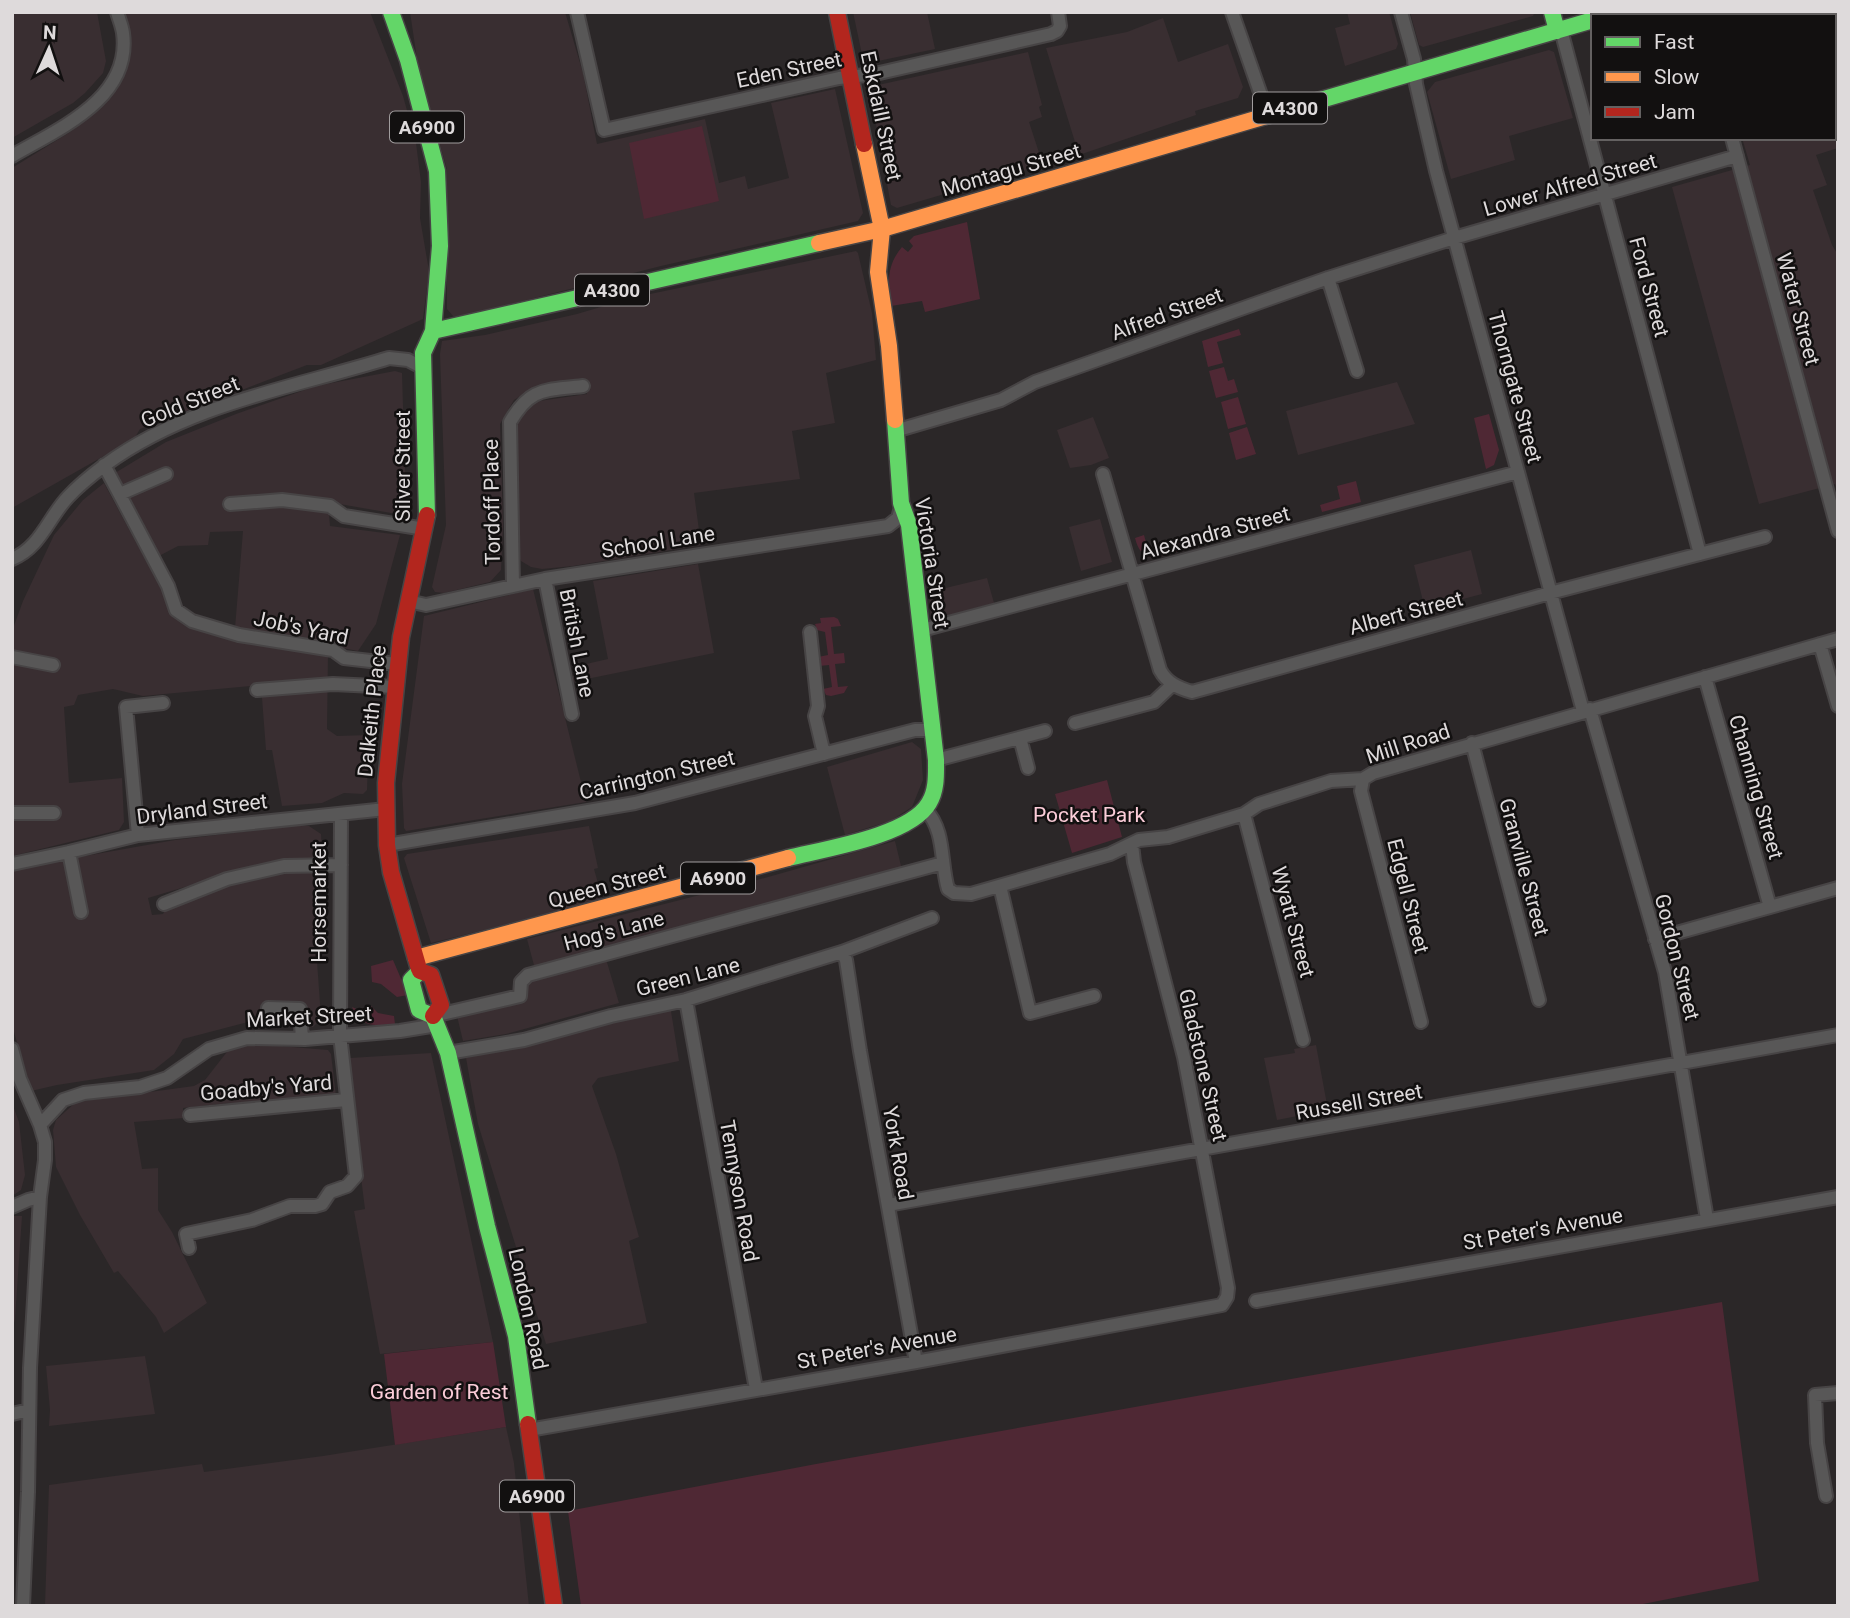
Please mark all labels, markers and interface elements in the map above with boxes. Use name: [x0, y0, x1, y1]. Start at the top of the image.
north arrow: [14, 14, 84, 84]
legend: [1591, 14, 1836, 140]
text: N: [43, 21, 57, 44]
text: Fast: [1654, 30, 1695, 54]
street label: Eden Street: [734, 47, 844, 93]
street label: Eskdaill Street: [855, 49, 907, 183]
text: Slow: [1654, 65, 1700, 89]
road number: A4300: [1253, 92, 1327, 124]
text: Jam: [1654, 100, 1695, 124]
road number: A6900: [390, 111, 464, 142]
street label: Montagu Street: [938, 139, 1084, 201]
street label: Lower Alfred Street: [1481, 149, 1660, 221]
street label: Ford Street: [1624, 234, 1674, 340]
street label: Water Street: [1771, 250, 1825, 368]
road number: A4300: [575, 274, 649, 306]
street label: Alfred Street: [1108, 283, 1226, 345]
street label: Thorngate Street: [1483, 308, 1547, 466]
street label: Gold Street: [137, 371, 243, 433]
street label: Silver Street: [391, 410, 415, 522]
street label: Tordoff Place: [479, 439, 505, 565]
street label: Victoria Street: [910, 496, 954, 630]
street label: Alexandra Street: [1138, 501, 1293, 565]
street label: School Lane: [599, 521, 717, 563]
street label: Albert Street: [1346, 586, 1466, 640]
street label: British Lane: [555, 587, 599, 699]
street label: Job's Yard: [252, 606, 350, 650]
street label: Dalkeith Place: [353, 644, 391, 778]
street label: Channing Street: [1724, 712, 1788, 862]
street label: Mill Road: [1363, 719, 1453, 769]
street label: Carrington Street: [577, 745, 737, 805]
street label: Dryland Street: [135, 789, 269, 829]
street label: Granville Street: [1494, 796, 1554, 938]
park label: Pocket Park: [1033, 803, 1145, 827]
street label: Edgell Street: [1382, 836, 1434, 956]
street label: Horsemarket: [307, 841, 331, 963]
street label: Queen Street: [546, 859, 668, 913]
road number: A6900: [681, 862, 755, 894]
street label: Wyatt Street: [1267, 864, 1319, 980]
street label: Gordon Street: [1650, 891, 1704, 1023]
street label: Hog's Lane: [561, 906, 667, 956]
street label: Green Lane: [634, 953, 742, 1001]
street label: Gladstone Street: [1174, 987, 1232, 1144]
street label: Market Street: [245, 1002, 373, 1032]
street label: Goadby's Yard: [199, 1070, 333, 1106]
street label: Russell Street: [1294, 1079, 1424, 1125]
street label: York Road: [878, 1104, 918, 1202]
street label: Tennyson Road: [715, 1118, 763, 1264]
street label: St Peter's Avenue: [1461, 1203, 1625, 1255]
street label: London Road: [503, 1246, 553, 1372]
street label: St Peter's Avenue: [795, 1322, 959, 1374]
park label: Garden of Rest: [370, 1380, 508, 1404]
road number: A6900: [500, 1480, 574, 1512]

